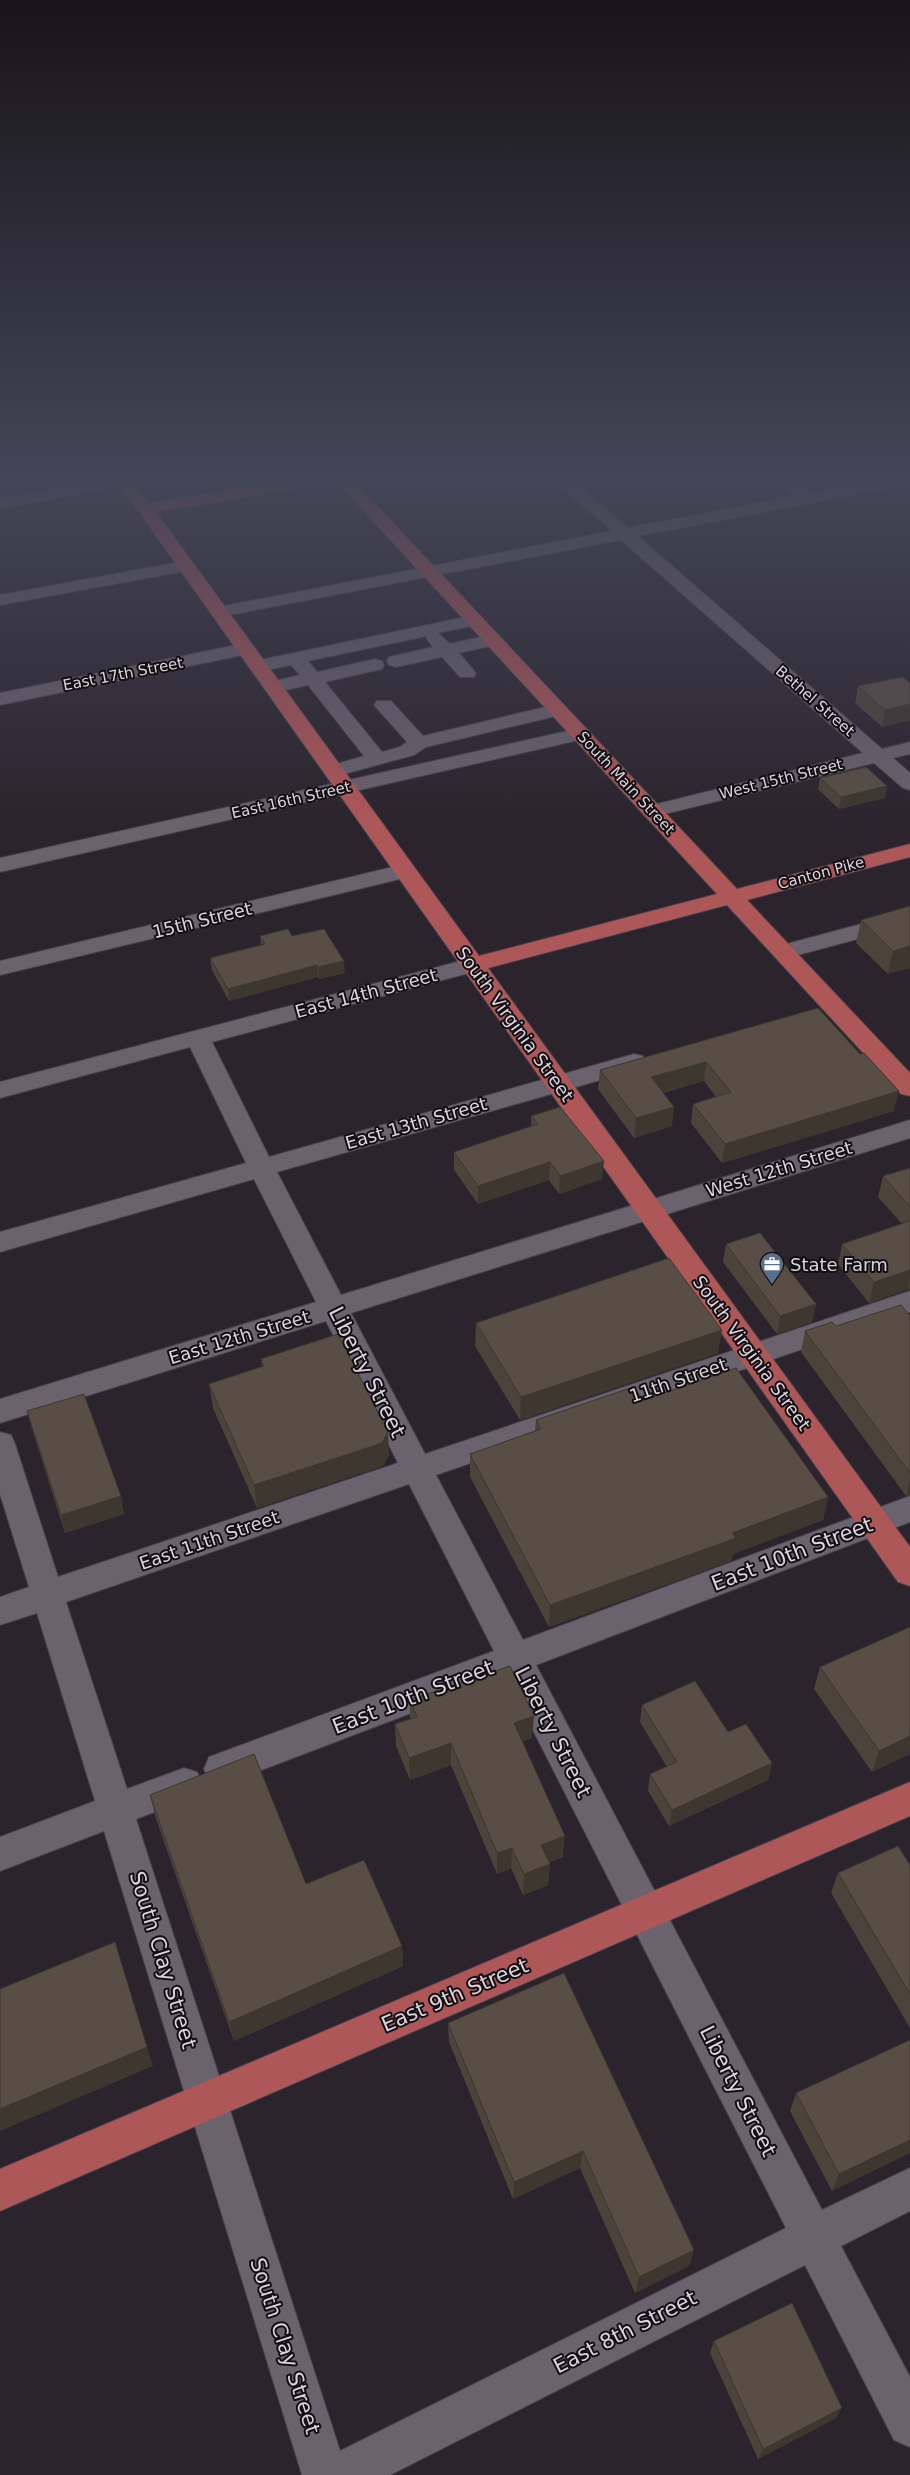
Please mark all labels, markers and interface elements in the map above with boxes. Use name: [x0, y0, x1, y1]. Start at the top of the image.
street label: East 17th Street: [61, 654, 185, 694]
street label: Bethel Street: [772, 662, 858, 740]
street label: South Main Street: [574, 728, 679, 838]
street label: West 15th Street: [717, 755, 845, 803]
street label: East 16th Street: [230, 777, 353, 822]
street label: Canton Pike: [776, 853, 866, 893]
street label: 15th Street: [150, 897, 254, 943]
street label: South Virginia Street: [452, 942, 578, 1106]
street label: East 14th Street: [293, 964, 439, 1022]
street label: East 13th Street: [343, 1093, 489, 1153]
street label: West 12th Street: [703, 1137, 855, 1201]
office icon: State Farm: [759, 1251, 785, 1285]
place label: State Farm: [790, 1254, 888, 1275]
street label: South Virginia Street: [689, 1271, 815, 1435]
street label: Liberty Street: [324, 1303, 410, 1441]
street label: East 12th Street: [166, 1306, 312, 1368]
street label: 11th Street: [626, 1354, 730, 1406]
street label: East 11th Street: [136, 1506, 282, 1574]
street label: East 10th Street: [708, 1512, 876, 1596]
street label: East 10th Street: [329, 1655, 497, 1739]
street label: Liberty Street: [510, 1663, 596, 1801]
street label: South Clay Street: [125, 1869, 201, 2051]
street label: East 9th Street: [378, 1953, 532, 2037]
street label: Liberty Street: [695, 2022, 781, 2160]
street label: South Clay Street: [245, 2255, 325, 2437]
street label: East 8th Street: [549, 2286, 701, 2378]

